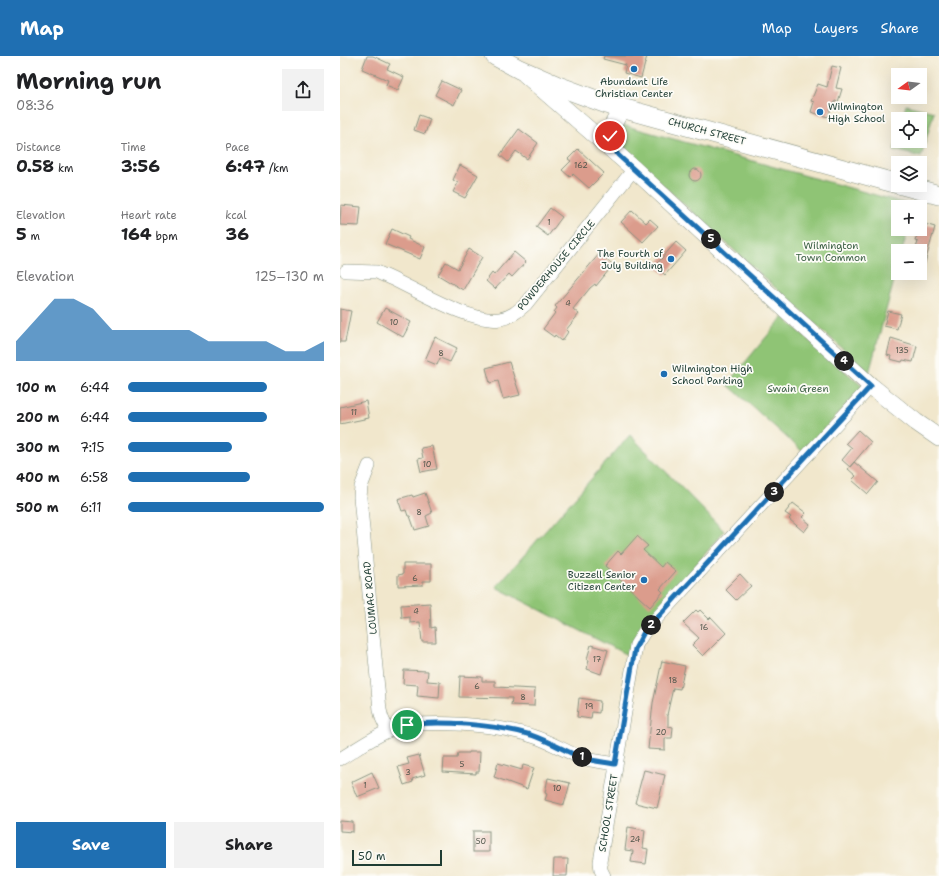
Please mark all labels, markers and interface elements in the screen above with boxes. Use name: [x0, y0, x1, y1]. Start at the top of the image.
text: Map: [20, 16, 64, 41]
text: Map: [762, 19, 792, 37]
text: Layers: [814, 19, 858, 37]
text: Share: [880, 19, 919, 37]
marker: Abundant Life Christian Center: [629, 64, 639, 74]
text: Morning run: [16, 67, 161, 96]
north arrow: [891, 68, 927, 104]
map controls: [891, 68, 927, 280]
button: share: [282, 69, 324, 111]
place label: Abundant Life Christian Center: [595, 75, 673, 100]
text: 08:36: [16, 97, 54, 114]
place label: Wilmington High School: [828, 100, 885, 125]
marker: Wilmington High School: [815, 107, 825, 117]
button: locate: [891, 112, 927, 148]
street label: CHURCH STREET: [667, 114, 747, 148]
pin: [593, 119, 627, 153]
icon: check: [599, 125, 621, 147]
text: Distance: [16, 140, 61, 155]
text: Time: [121, 140, 146, 155]
text: Pace: [225, 140, 250, 155]
text: 0.58: [16, 155, 54, 177]
text: 3:56: [121, 155, 160, 177]
text: 6:47: [225, 155, 265, 177]
button: layers: [891, 156, 927, 192]
house number: 162: [574, 160, 588, 171]
text: km: [54, 161, 74, 176]
text: /km: [265, 161, 289, 176]
button: +: [891, 200, 927, 236]
text: Elevation: [16, 208, 65, 223]
text: Heart rate: [121, 208, 177, 223]
text: kcal: [225, 208, 247, 223]
street label: POWDERHOUSE CIRCLE: [514, 217, 598, 313]
house number: 1: [547, 217, 551, 228]
text: 5: [16, 223, 27, 245]
text: 164: [121, 223, 152, 245]
text: 36: [225, 223, 249, 245]
text: m: [27, 229, 40, 244]
text: bpm: [152, 229, 178, 244]
pin: 5: [701, 229, 721, 249]
text: 5: [708, 231, 714, 246]
park label: Wilmington Town Common: [796, 239, 866, 264]
button: −: [891, 244, 927, 280]
place label: The Fourth of July Building: [597, 247, 663, 272]
marker: The Fourth of July Building: [666, 254, 676, 264]
text: Elevation: [16, 268, 74, 285]
text: 125–130 m: [255, 268, 324, 285]
house number: 4: [565, 298, 571, 309]
house number: 10: [390, 317, 398, 328]
house number: 135: [895, 345, 909, 356]
house number: 8: [438, 348, 444, 359]
pin: 4: [834, 351, 854, 371]
text: 4: [840, 353, 848, 368]
place label: Wilmington High School Parking: [672, 362, 753, 387]
marker: Wilmington High School Parking: [659, 369, 669, 379]
text: 100 m: [16, 379, 56, 396]
text: 6:44: [80, 379, 109, 396]
park label: Swain Green: [767, 382, 829, 395]
house number: 11: [351, 407, 357, 418]
text: 200 m: [16, 409, 59, 426]
text: 6:44: [80, 409, 109, 426]
text: 300 m: [16, 439, 60, 456]
text: 7:15: [80, 439, 104, 456]
house number: 10: [423, 459, 431, 470]
text: 400 m: [16, 469, 60, 486]
text: 6:58: [80, 469, 109, 486]
pin: 3: [764, 482, 784, 502]
text: 3: [770, 484, 778, 499]
text: 500 m: [16, 499, 59, 516]
text: 6:11: [80, 499, 102, 516]
house number: 8: [416, 507, 422, 518]
street label: LOUMAC ROAD: [360, 561, 380, 635]
place label: Buzzell Senior Citizen Center: [568, 568, 636, 593]
house number: 6: [412, 573, 418, 584]
marker: Buzzell Senior Citizen Center: [639, 575, 649, 585]
house number: 4: [413, 606, 419, 617]
pin: 2: [641, 615, 661, 635]
text: 2: [647, 617, 655, 632]
house number: 16: [700, 622, 709, 633]
house number: 17: [593, 654, 602, 665]
house number: 18: [669, 675, 677, 686]
house number: 6: [474, 681, 480, 692]
house number: 8: [520, 692, 526, 703]
house number: 19: [585, 701, 593, 712]
pin: [390, 708, 424, 742]
icon: arrive: [396, 714, 418, 736]
house number: 20: [656, 727, 666, 738]
pin: 1: [572, 747, 592, 767]
text: 1: [579, 749, 585, 764]
house number: 5: [460, 759, 465, 770]
house number: 3: [405, 767, 411, 778]
street label: SCHOOL STREET: [595, 773, 621, 853]
house number: 1: [363, 780, 367, 791]
house number: 10: [553, 783, 561, 794]
button: Save: [16, 822, 166, 868]
button: Share: [174, 822, 324, 868]
house number: 24: [630, 834, 641, 845]
house number: 50: [476, 836, 486, 847]
scale bar: [352, 848, 442, 867]
text: 50 m: [358, 849, 386, 864]

